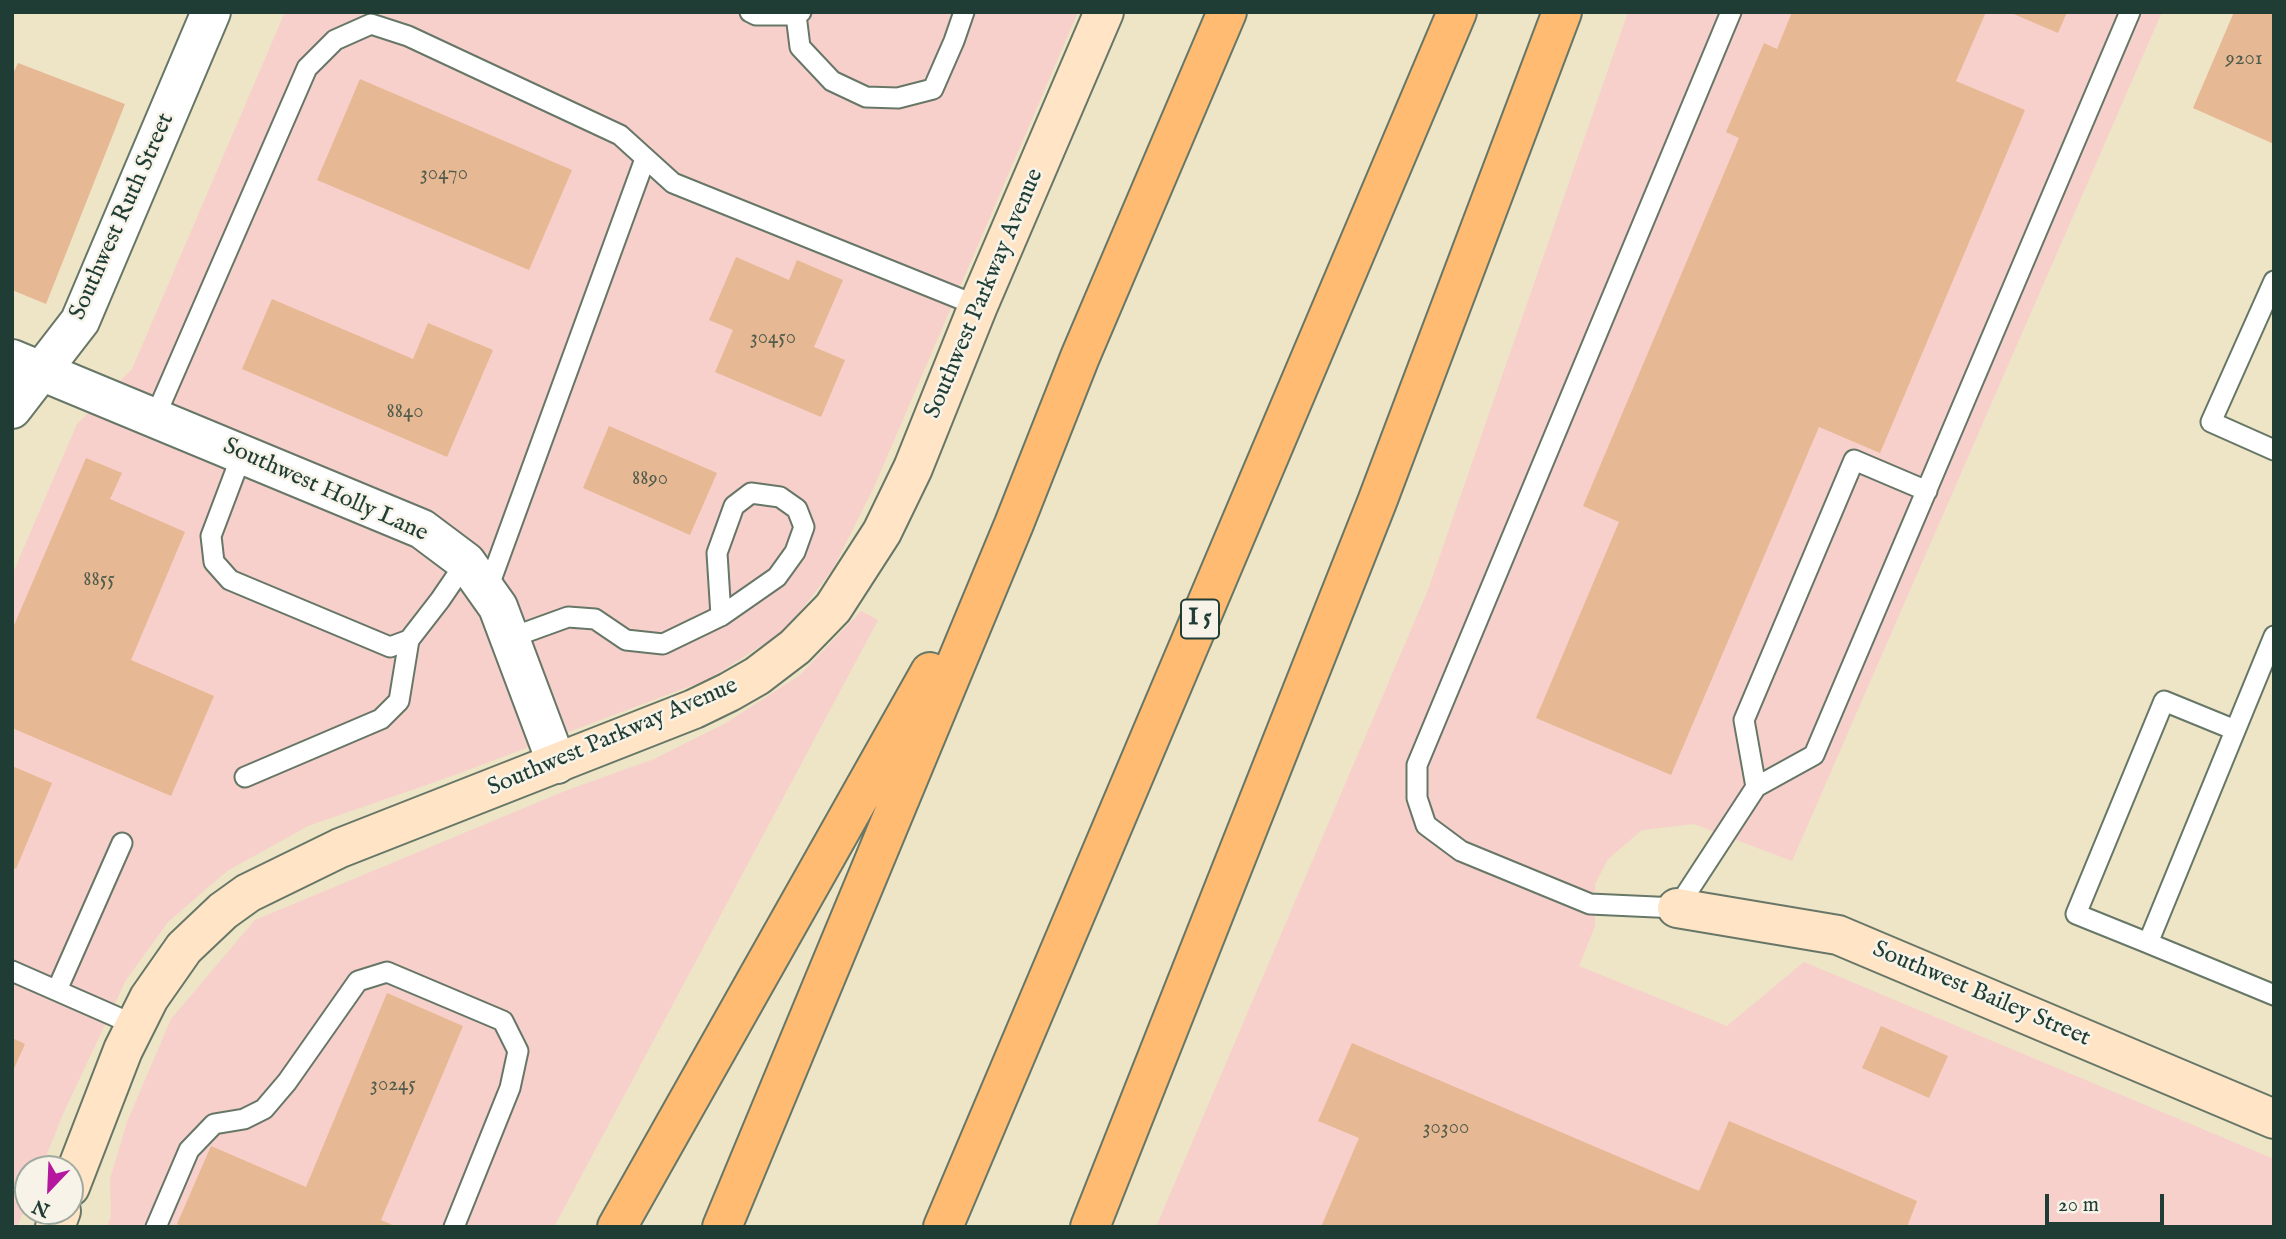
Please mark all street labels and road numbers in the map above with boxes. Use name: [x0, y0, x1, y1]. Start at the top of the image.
street label: Southwest Ruth Street: [64, 109, 182, 325]
street label: Southwest Parkway Avenue: [919, 165, 1051, 423]
street label: Southwest Holly Lane: [218, 433, 432, 549]
road number: I 5: [1181, 600, 1219, 638]
street label: Southwest Parkway Avenue: [484, 672, 742, 804]
street label: Southwest Bailey Street: [1868, 936, 2094, 1054]

